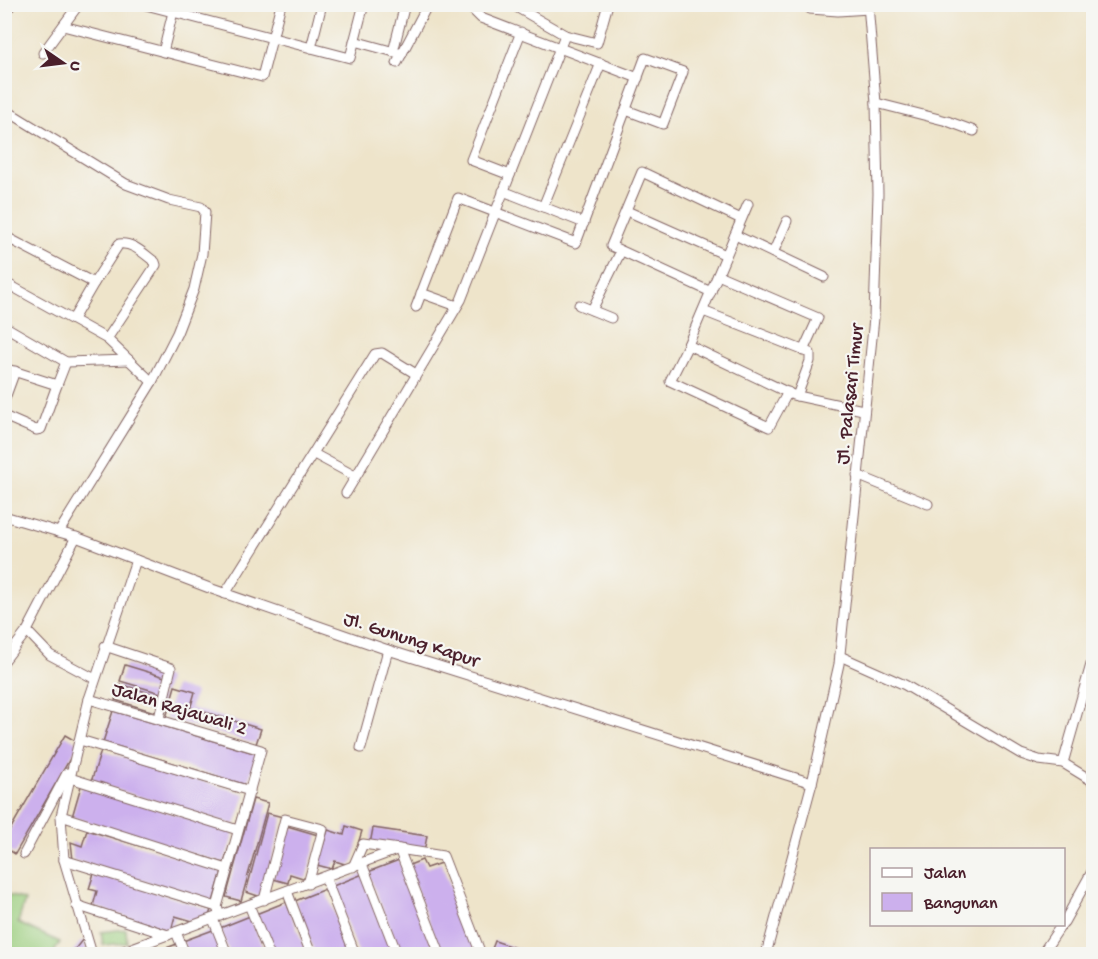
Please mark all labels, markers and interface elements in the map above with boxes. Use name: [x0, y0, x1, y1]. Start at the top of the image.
north arrow: [33, 33, 93, 93]
text: U: [64, 59, 84, 73]
street label: Jl. Palasari Timur: [833, 321, 870, 466]
street label: Jl. Gunung Kapur: [340, 609, 483, 675]
street label: Jalan Rajawali 2: [109, 679, 249, 742]
legend: [870, 848, 1065, 926]
text: Jalan: [924, 864, 966, 885]
text: Bangunan: [923, 894, 998, 915]

